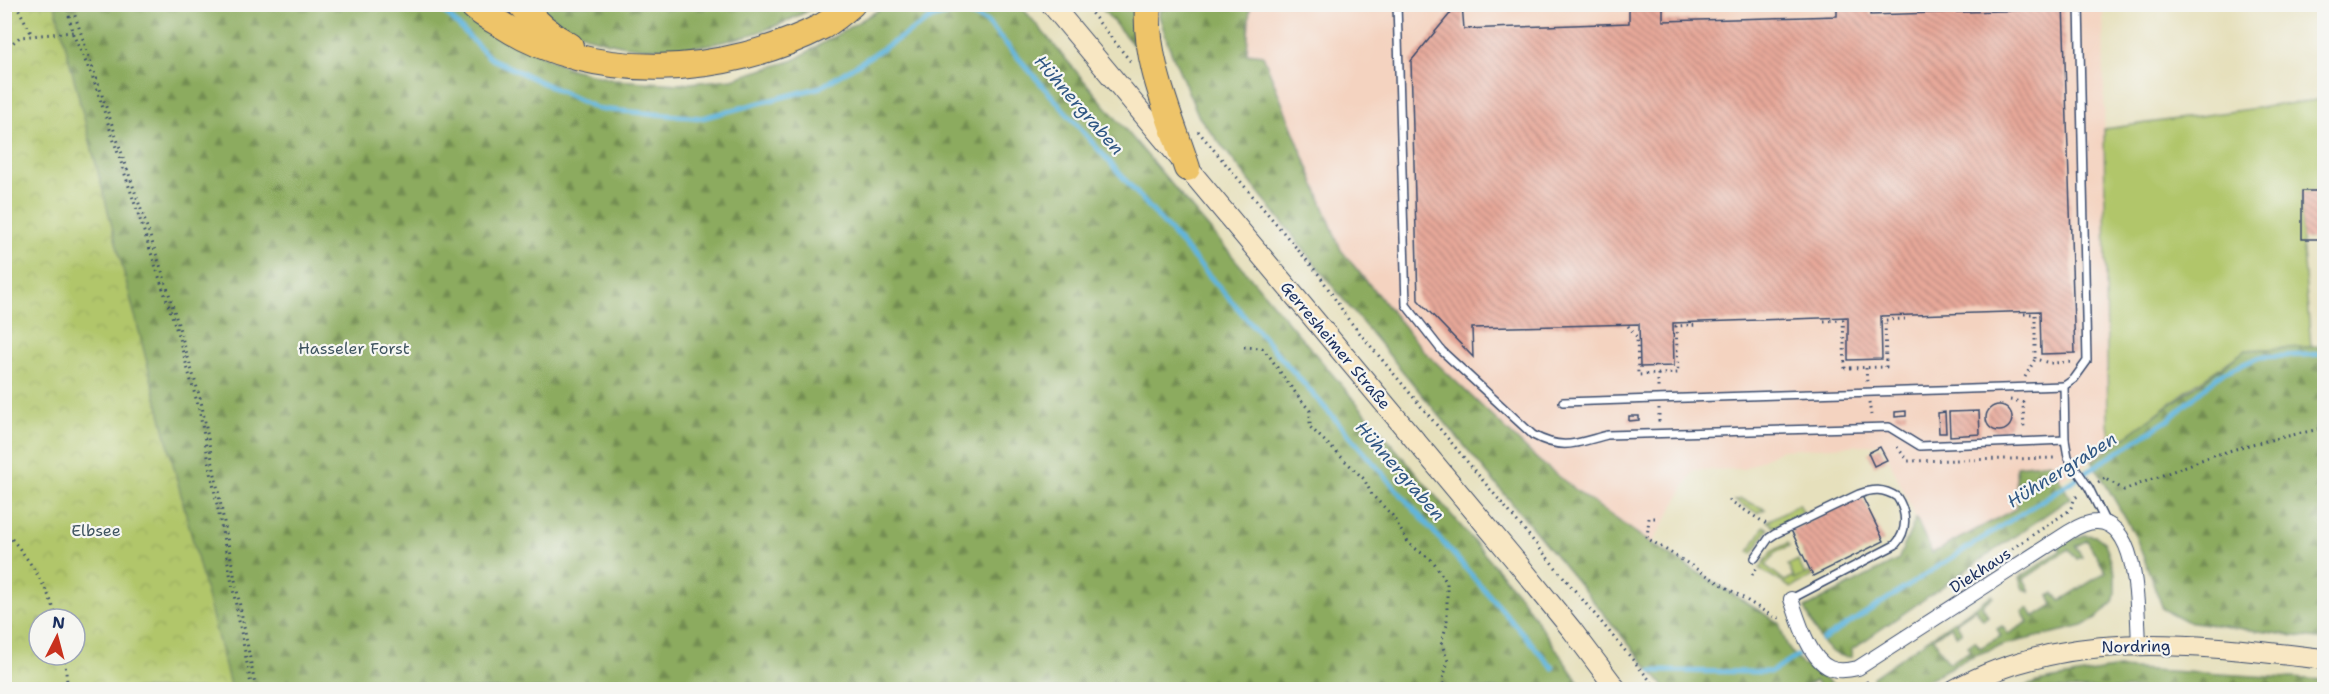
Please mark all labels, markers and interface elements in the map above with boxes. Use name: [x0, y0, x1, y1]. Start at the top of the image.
water label: Hühnergraben: [1029, 50, 1129, 160]
street label: Gerresheimer Straße: [1276, 277, 1395, 414]
park label: Hasseler Forst: [298, 338, 410, 359]
water label: Hühnergraben: [1350, 416, 1450, 526]
water label: Hühnergraben: [2003, 427, 2121, 513]
park label: Elbsee: [71, 520, 121, 541]
street label: Diekhaus: [1946, 543, 2015, 598]
north arrow: [27, 607, 87, 667]
text: N: [51, 611, 66, 634]
street label: Nordring: [2101, 635, 2171, 658]

